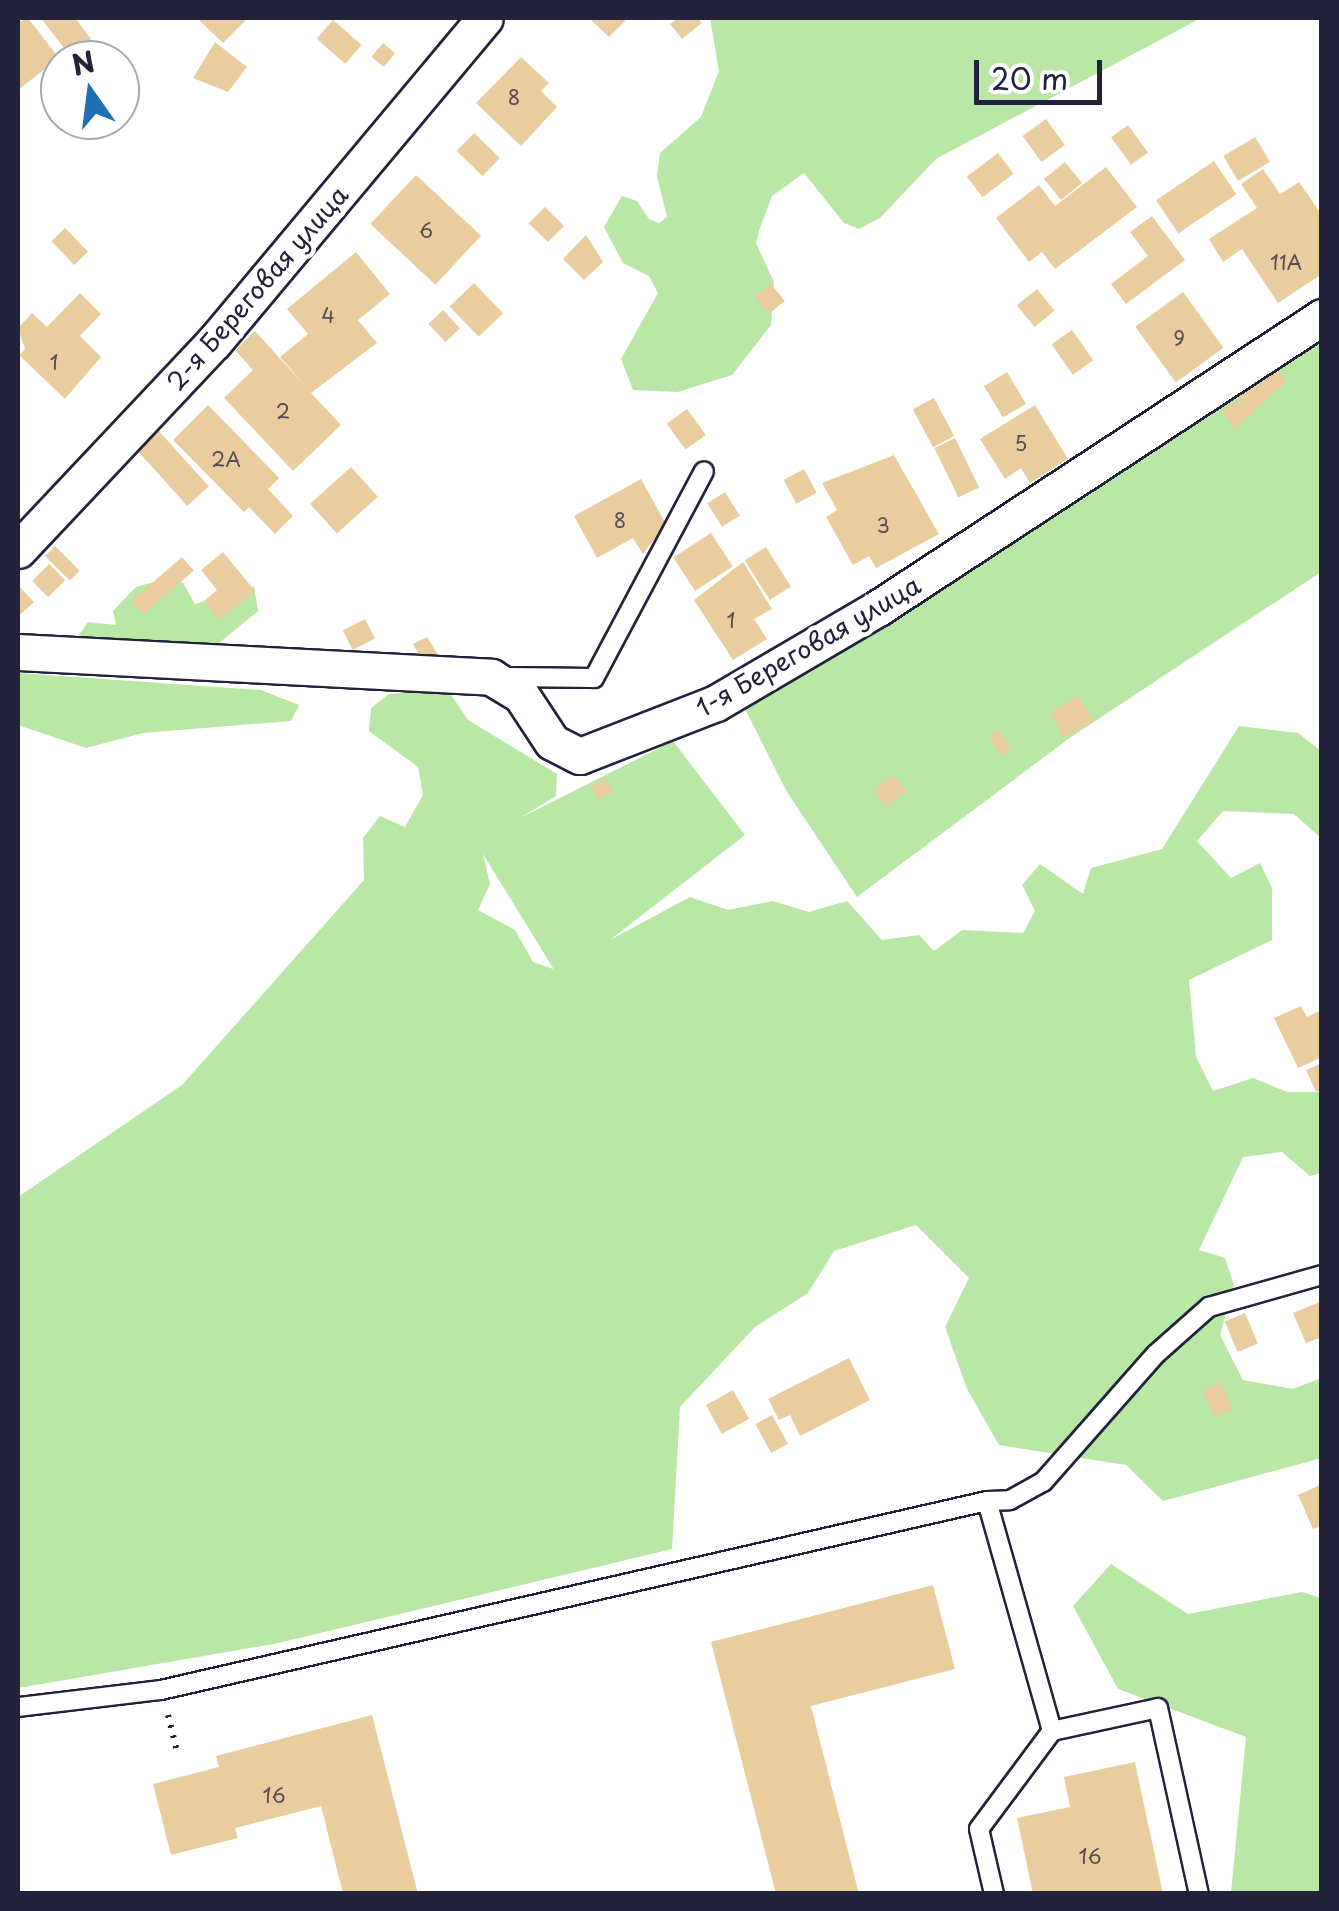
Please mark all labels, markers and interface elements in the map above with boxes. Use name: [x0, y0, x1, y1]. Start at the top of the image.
text: N: [67, 39, 99, 86]
north arrow: [40, 40, 140, 140]
scale bar: [979, 40, 1106, 102]
text: 20 m: [991, 55, 1068, 100]
house number: 8: [508, 85, 520, 109]
street label: 2-я Береговая улица: [160, 180, 354, 396]
house number: 6: [419, 218, 433, 242]
house number: 11А: [1270, 250, 1302, 274]
house number: 4: [321, 303, 335, 327]
house number: 9: [1173, 326, 1185, 350]
house number: 1: [50, 350, 58, 374]
house number: 2: [276, 399, 290, 423]
house number: 5: [1015, 431, 1027, 455]
house number: 2А: [211, 447, 241, 471]
house number: 8: [614, 508, 626, 532]
house number: 3: [876, 513, 890, 537]
street label: 1-я Береговая улица: [690, 569, 926, 723]
house number: 1: [727, 608, 735, 632]
house number: 16: [263, 1783, 285, 1807]
house number: 16: [1079, 1844, 1101, 1868]

